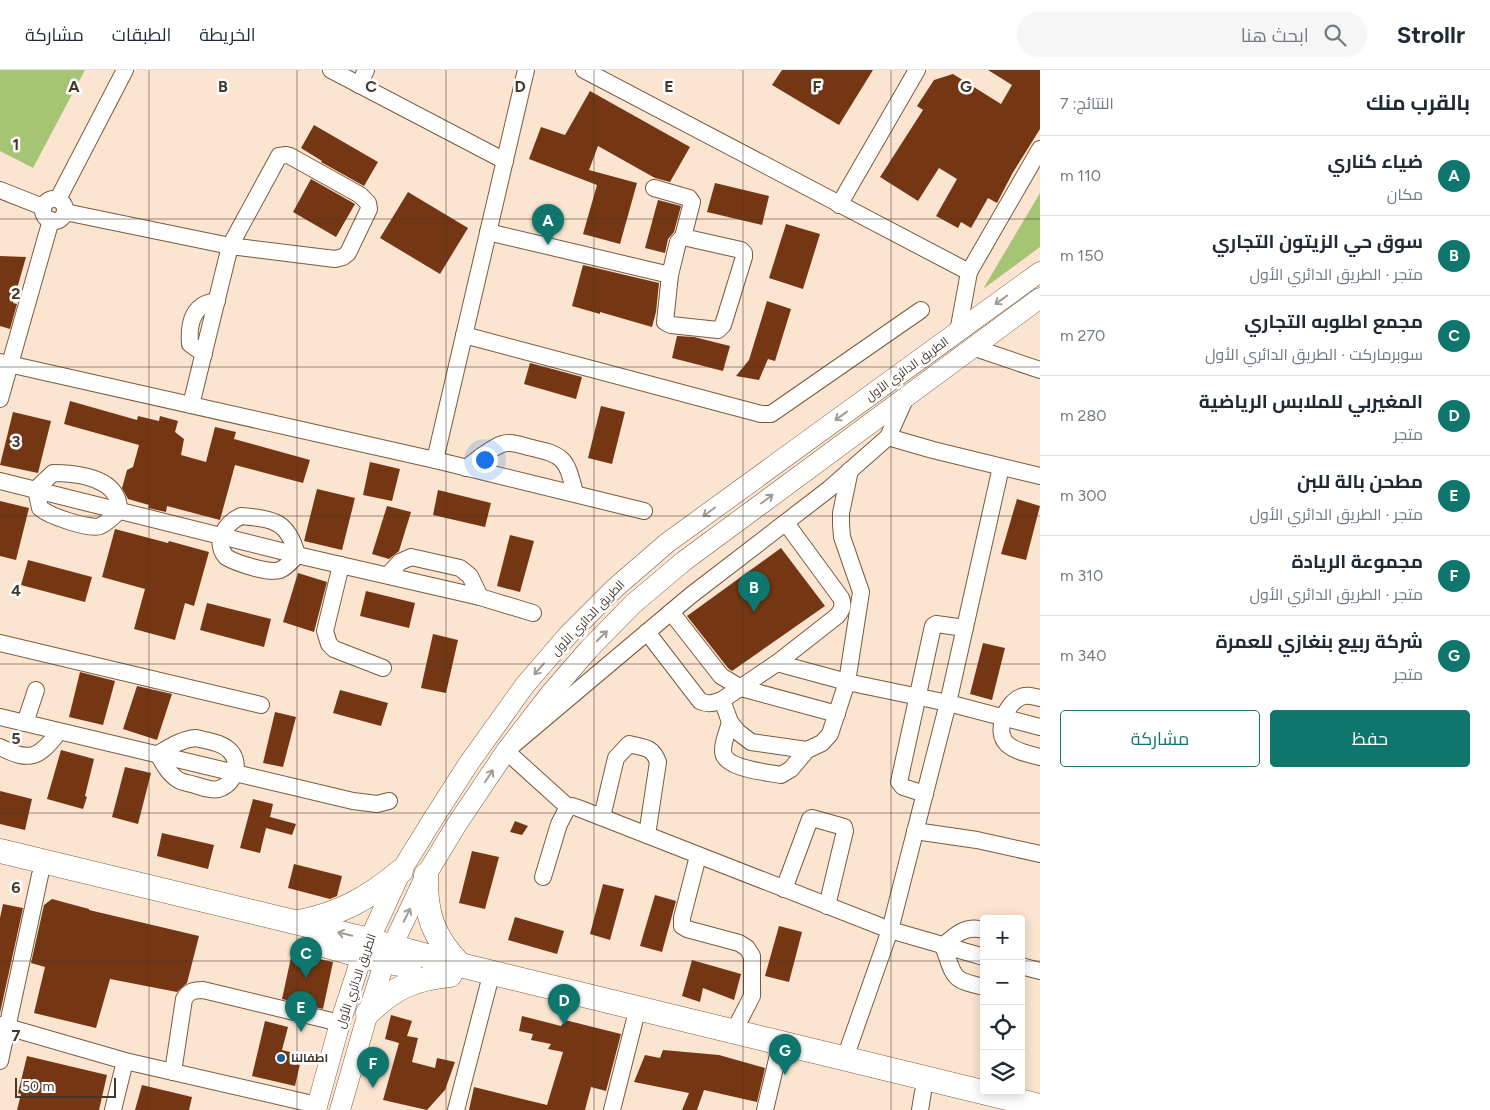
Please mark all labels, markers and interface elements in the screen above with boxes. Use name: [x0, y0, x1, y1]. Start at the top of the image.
search box: [1017, 12, 1367, 57]
text: Strollr: [1397, 20, 1465, 49]
icon: search: [1321, 21, 1349, 49]
text: مشاركة: [25, 24, 84, 46]
text: الطبقات: [112, 24, 171, 46]
text: الخريطة: [199, 24, 256, 46]
text: ابحث هنا: [1241, 24, 1309, 47]
text: A: [68, 77, 80, 96]
text: B: [218, 77, 228, 96]
text: C: [365, 77, 377, 96]
text: D: [514, 77, 526, 96]
text: E: [664, 77, 674, 96]
text: F: [813, 77, 822, 96]
text: G: [960, 77, 972, 96]
text: بالقرب منك: [1366, 90, 1470, 115]
text: النتائج: 7: [1060, 94, 1114, 113]
text: 1: [13, 135, 19, 154]
text: ضياء كناري: [1327, 150, 1423, 173]
text: 110 m: [1060, 166, 1101, 185]
text: A: [1448, 166, 1460, 185]
text: مكان: [1387, 185, 1423, 204]
pin: A: [532, 204, 564, 245]
text: سوق حي الزيتون التجاري: [1212, 230, 1423, 253]
text: 150 m: [1060, 246, 1104, 265]
text: B: [1449, 246, 1459, 265]
text: متجر · الطريق الدائري الأول: [1249, 265, 1423, 284]
text: 2: [11, 284, 21, 303]
one-way arrow: [995, 295, 1008, 306]
text: مجمع اطلوبه التجاري: [1244, 310, 1423, 333]
text: 270 m: [1060, 326, 1105, 345]
text: C: [1448, 326, 1460, 345]
street label: الطريق الدائري الأول: [863, 334, 953, 406]
text: سوبرماركت · الطريق الدائري الأول: [1205, 345, 1423, 364]
text: المغيربي للملابس الرياضية: [1199, 390, 1423, 413]
text: 280 m: [1060, 406, 1107, 425]
text: D: [1448, 406, 1460, 425]
one-way arrow: [835, 411, 848, 422]
text: متجر: [1394, 425, 1423, 444]
text: 3: [12, 432, 21, 451]
your location: [472, 447, 498, 473]
text: مطحن بالة للبن: [1297, 470, 1423, 493]
text: 300 m: [1060, 486, 1107, 505]
text: E: [1449, 486, 1459, 505]
one-way arrow: [760, 494, 774, 504]
text: متجر · الطريق الدائري الأول: [1249, 505, 1423, 524]
one-way arrow: [702, 507, 716, 517]
text: مجموعة الريادة: [1292, 550, 1423, 573]
text: 310 m: [1060, 566, 1103, 585]
text: F: [1450, 566, 1458, 585]
pin: B: [738, 571, 770, 612]
street label: الطريق الدائري الأول: [549, 577, 630, 661]
text: 4: [11, 581, 21, 600]
text: متجر · الطريق الدائري الأول: [1249, 585, 1423, 604]
one-way arrow: [596, 629, 608, 642]
text: شركة ربيع بنغازي للعمرة: [1215, 630, 1423, 653]
text: 340 m: [1060, 646, 1106, 665]
text: G: [1448, 646, 1460, 665]
one-way arrow: [533, 663, 545, 676]
text: متجر: [1394, 665, 1423, 684]
button: مشاركة: [1060, 710, 1260, 767]
button: حفظ: [1270, 710, 1470, 767]
text: 5: [11, 729, 21, 748]
one-way arrow: [484, 769, 494, 783]
text: 6: [11, 878, 21, 897]
one-way arrow: [402, 908, 412, 923]
map controls: [980, 915, 1025, 1095]
button: +: [980, 915, 1025, 960]
one-way arrow: [337, 929, 353, 938]
street label: الطريق الدائري الأول: [333, 932, 382, 1031]
pin: C: [290, 937, 322, 978]
button: −: [980, 960, 1025, 1005]
pin: D: [548, 984, 580, 1025]
pin: E: [285, 991, 317, 1032]
button: locate: [980, 1005, 1025, 1050]
text: 7: [12, 1026, 21, 1045]
pin: G: [769, 1034, 801, 1075]
pin: F: [357, 1047, 389, 1088]
button: layers: [980, 1050, 1025, 1095]
place label: اطفالنا: [291, 1051, 328, 1065]
marker: اطفالنا: [275, 1052, 287, 1064]
scale bar: [15, 1075, 116, 1098]
text: 50 m: [22, 1078, 54, 1095]

